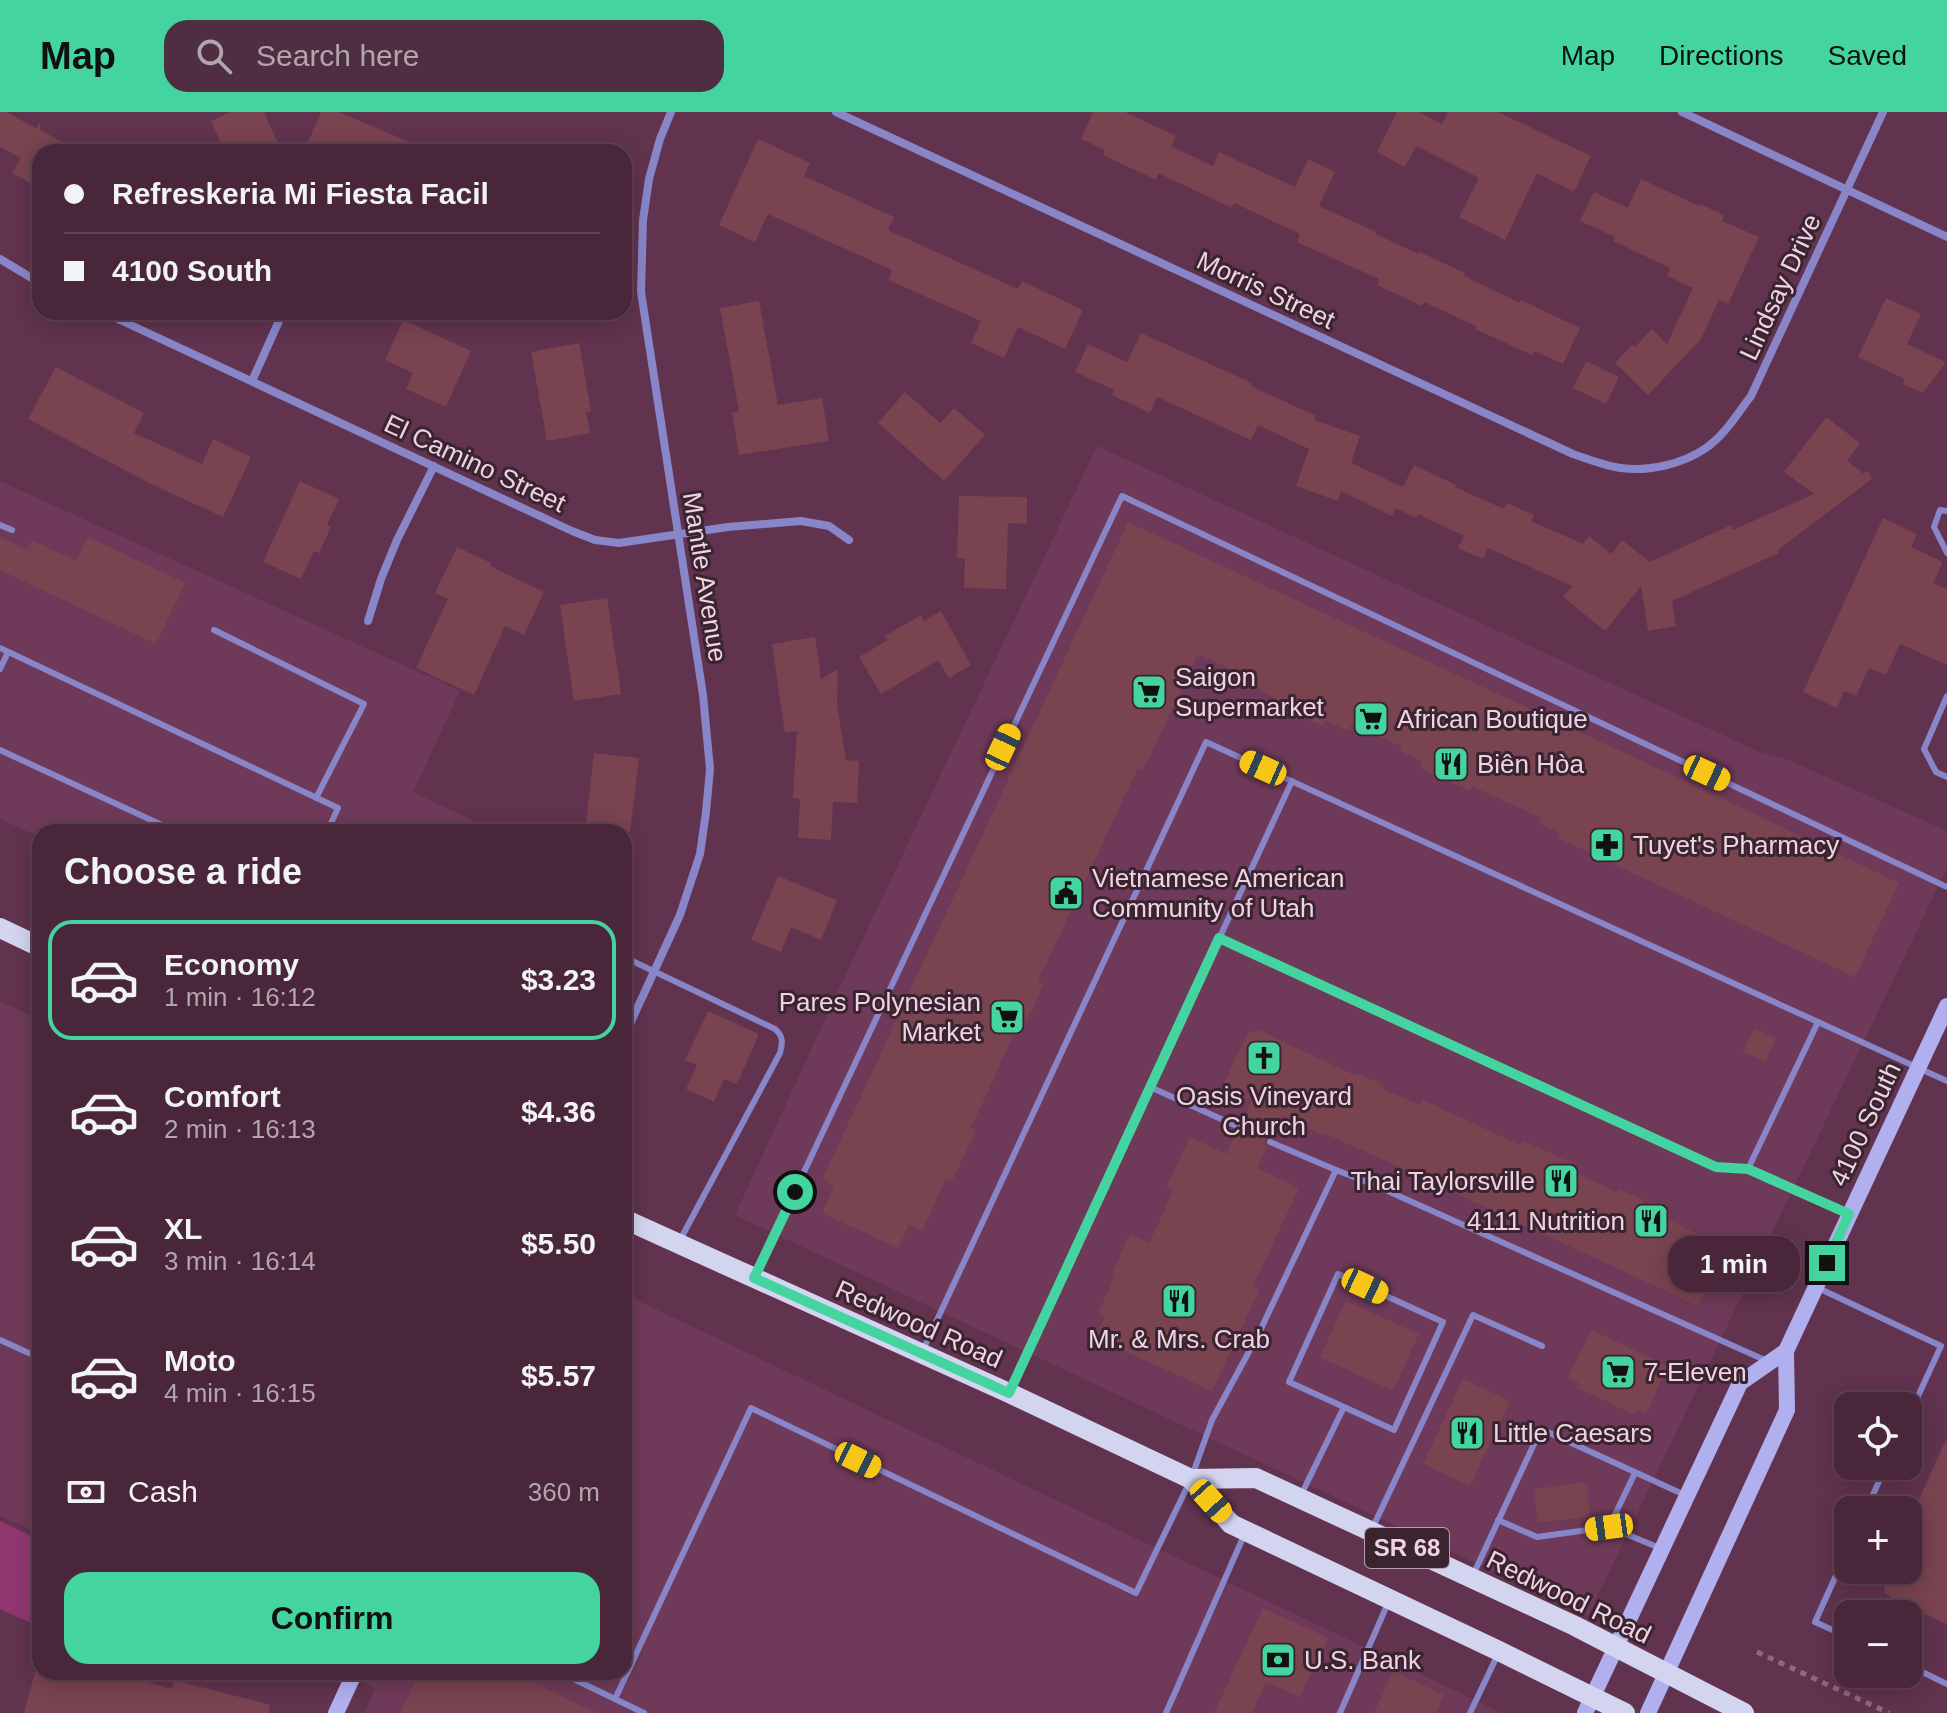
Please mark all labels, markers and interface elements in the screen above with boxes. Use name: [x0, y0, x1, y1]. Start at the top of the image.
search box: [164, 20, 724, 92]
icon: search: [192, 34, 236, 78]
text: Map: [40, 35, 116, 77]
text: Search here: [256, 39, 419, 72]
text: Map: [1561, 40, 1615, 71]
text: Directions: [1659, 40, 1784, 71]
text: Saved: [1828, 40, 1907, 71]
text: Refreskeria Mi Fiesta Facil: [112, 177, 489, 210]
street label: Lindsay Drive: [1733, 209, 1827, 365]
street label: Morris Street: [1192, 245, 1340, 335]
text: 4100 South: [112, 254, 272, 287]
street label: El Camino Street: [380, 408, 571, 518]
street label: Mantle Avenue: [677, 490, 733, 664]
place label: Saigon Supermarket: [1175, 662, 1325, 722]
supermarket icon: Saigon Supermarket: [1130, 673, 1168, 711]
supermarket icon: African Boutique: [1352, 700, 1390, 738]
place label: African Boutique: [1397, 704, 1588, 734]
car: [982, 720, 1024, 774]
restaurant icon: Biên Hòa: [1432, 745, 1470, 783]
car: [1236, 747, 1290, 789]
place label: Biên Hòa: [1477, 749, 1584, 779]
car: [1680, 752, 1734, 794]
pharmacy icon: Tuyet's Pharmacy: [1588, 826, 1626, 864]
place label: Tuyet's Pharmacy: [1633, 830, 1839, 860]
text: Choose a ride: [64, 851, 302, 892]
place label: Vietnamese American Community of Utah: [1092, 863, 1344, 923]
public building icon: Vietnamese American Community of Utah: [1047, 874, 1085, 912]
icon: car: [68, 944, 140, 1016]
text: Economy: [164, 948, 299, 981]
text: $3.23: [521, 963, 596, 996]
text: 1 min · 16:12: [164, 982, 316, 1012]
place label: Pares Polynesian Market: [779, 987, 982, 1047]
supermarket icon: Pares Polynesian Market: [988, 998, 1026, 1036]
church icon: Oasis Vineyard Church: [1245, 1039, 1283, 1077]
street label: 4100 South: [1823, 1057, 1907, 1191]
icon: car: [68, 1076, 140, 1148]
text: Comfort: [164, 1080, 281, 1113]
place label: Oasis Vineyard Church: [1176, 1081, 1352, 1141]
text: $4.36: [521, 1095, 596, 1128]
text: 2 min · 16:13: [164, 1114, 316, 1144]
restaurant icon: Thai Taylorsville: [1542, 1162, 1580, 1200]
place label: Thai Taylorsville: [1351, 1166, 1535, 1196]
route start: [777, 1174, 813, 1210]
restaurant icon: 4111 Nutrition: [1632, 1202, 1670, 1240]
place label: 4111 Nutrition: [1467, 1206, 1625, 1236]
icon: car: [68, 1208, 140, 1280]
text: XL: [164, 1212, 202, 1245]
text: $5.50: [521, 1227, 596, 1260]
callout: 1 min: [1667, 1235, 1799, 1291]
route end: [1809, 1245, 1845, 1281]
text: 3 min · 16:14: [164, 1246, 316, 1276]
text: 1 min: [1700, 1249, 1768, 1279]
car: [1338, 1265, 1392, 1307]
street label: Redwood Road: [831, 1274, 1007, 1374]
restaurant icon: Mr. & Mrs. Crab: [1160, 1282, 1198, 1320]
place label: Mr. & Mrs. Crab: [1088, 1324, 1270, 1354]
icon: car: [68, 1340, 140, 1412]
text: Moto: [164, 1344, 236, 1377]
supermarket icon: 7-Eleven: [1599, 1353, 1637, 1391]
place label: 7-Eleven: [1644, 1357, 1747, 1387]
text: $5.57: [521, 1359, 596, 1392]
text: 4 min · 16:15: [164, 1378, 316, 1408]
map controls: [1834, 1392, 1922, 1688]
button: locate: [1834, 1392, 1922, 1480]
restaurant icon: Little Caesars: [1448, 1414, 1486, 1452]
place label: Little Caesars: [1493, 1418, 1652, 1448]
car: [831, 1439, 885, 1481]
icon: cash: [64, 1470, 108, 1514]
text: Cash: [128, 1475, 198, 1508]
car: [1186, 1475, 1236, 1527]
text: 360 m: [528, 1477, 600, 1507]
button: +: [1834, 1496, 1922, 1584]
car: [1584, 1512, 1634, 1542]
road number: SR 68: [1365, 1528, 1449, 1568]
street label: Redwood Road: [1482, 1544, 1656, 1650]
button: Confirm: [64, 1572, 600, 1664]
button: −: [1834, 1600, 1922, 1688]
bank icon: U.S. Bank: [1259, 1641, 1297, 1679]
place label: U.S. Bank: [1304, 1645, 1422, 1675]

